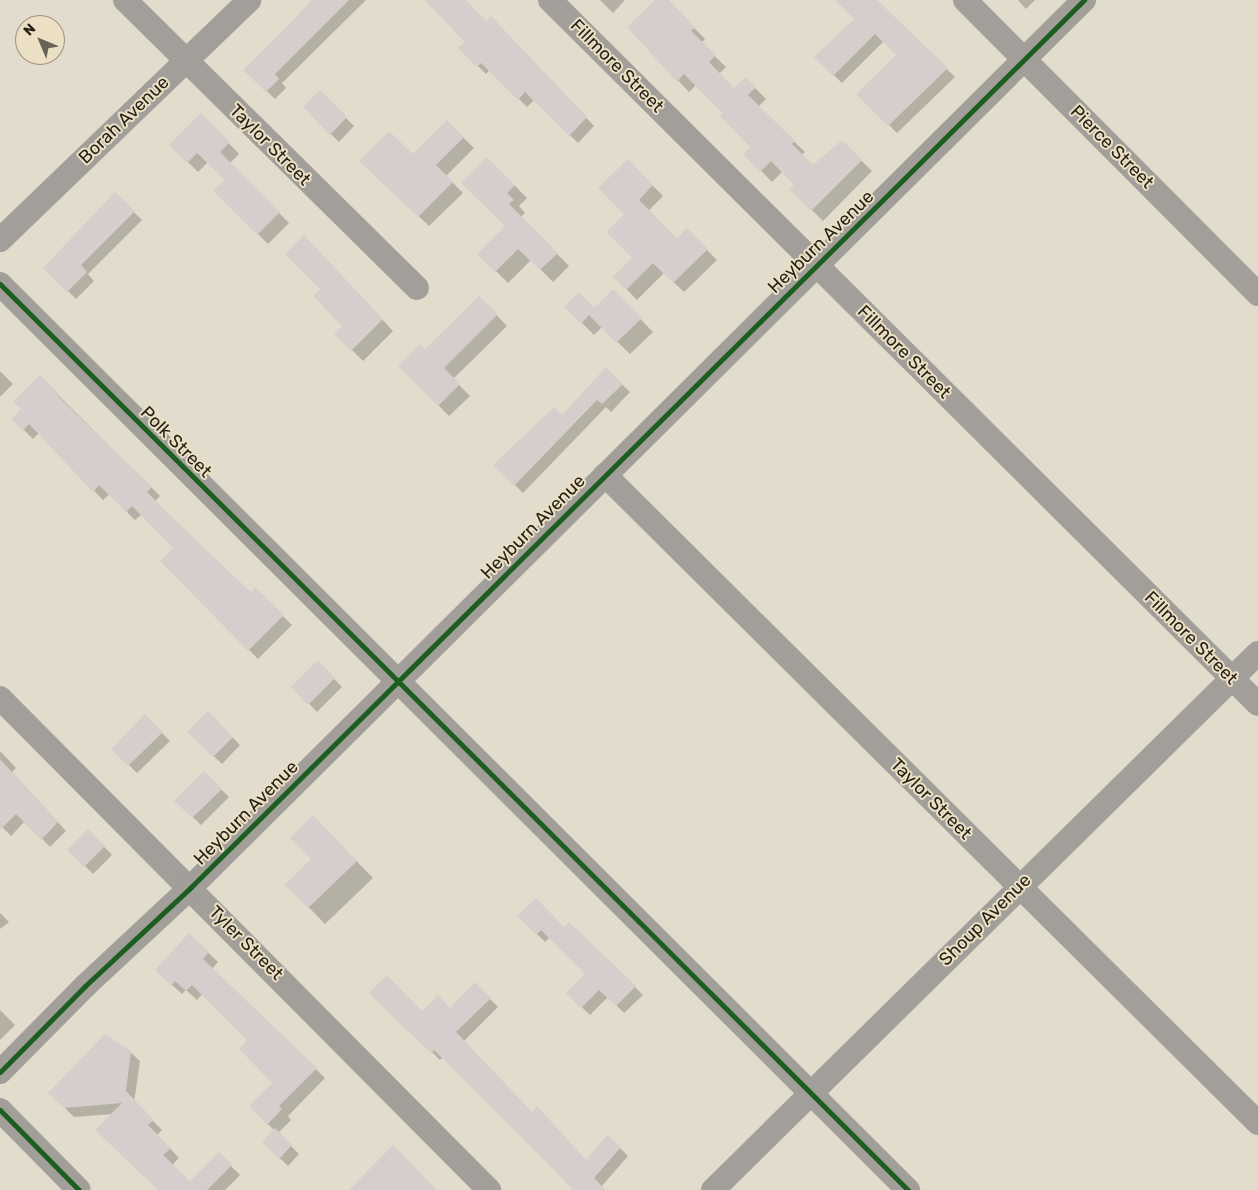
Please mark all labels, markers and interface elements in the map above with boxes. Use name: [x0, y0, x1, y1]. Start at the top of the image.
north arrow: [15, 15, 65, 65]
street label: Fillmore Street: [566, 15, 668, 117]
text: N: [20, 20, 39, 39]
street label: Borah Avenue: [74, 71, 174, 169]
street label: Taylor Street: [225, 100, 315, 190]
street label: Pierce Street: [1066, 101, 1158, 193]
street label: Heyburn Avenue: [763, 186, 879, 298]
street label: Fillmore Street: [853, 301, 955, 403]
street label: Polk Street: [136, 402, 216, 482]
street label: Heyburn Avenue: [476, 470, 590, 584]
street label: Fillmore Street: [1140, 587, 1242, 689]
street label: Taylor Street: [886, 754, 976, 844]
street label: Heyburn Avenue: [189, 756, 303, 870]
street label: Shoup Avenue: [934, 869, 1036, 971]
street label: Tyler Street: [204, 901, 288, 985]

